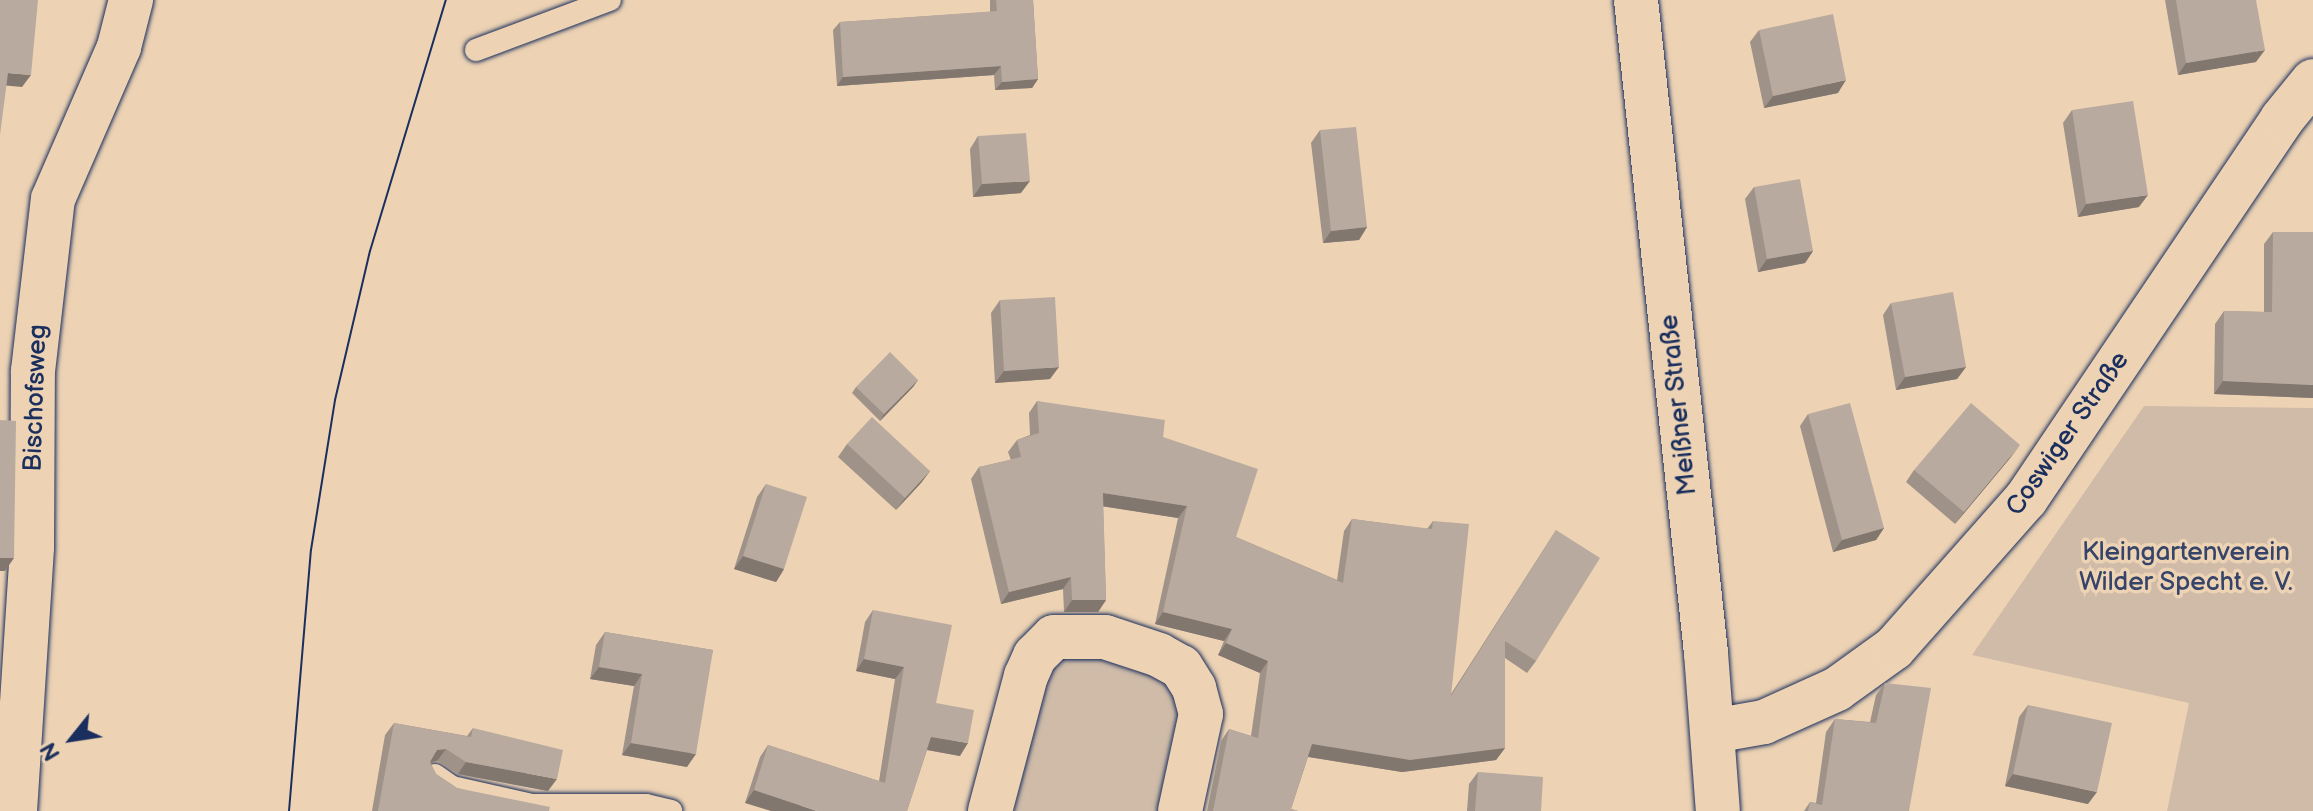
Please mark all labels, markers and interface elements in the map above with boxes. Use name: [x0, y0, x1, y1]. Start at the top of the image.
street label: Meißner Straße: [1654, 313, 1704, 497]
street label: Bischofsweg: [18, 324, 54, 472]
street label: Coswiger Straße: [2000, 346, 2136, 522]
park label: Kleingartenverein Wilder Specht e. V.: [2078, 537, 2294, 598]
north arrow: [32, 699, 112, 779]
text: N: [35, 737, 67, 765]

